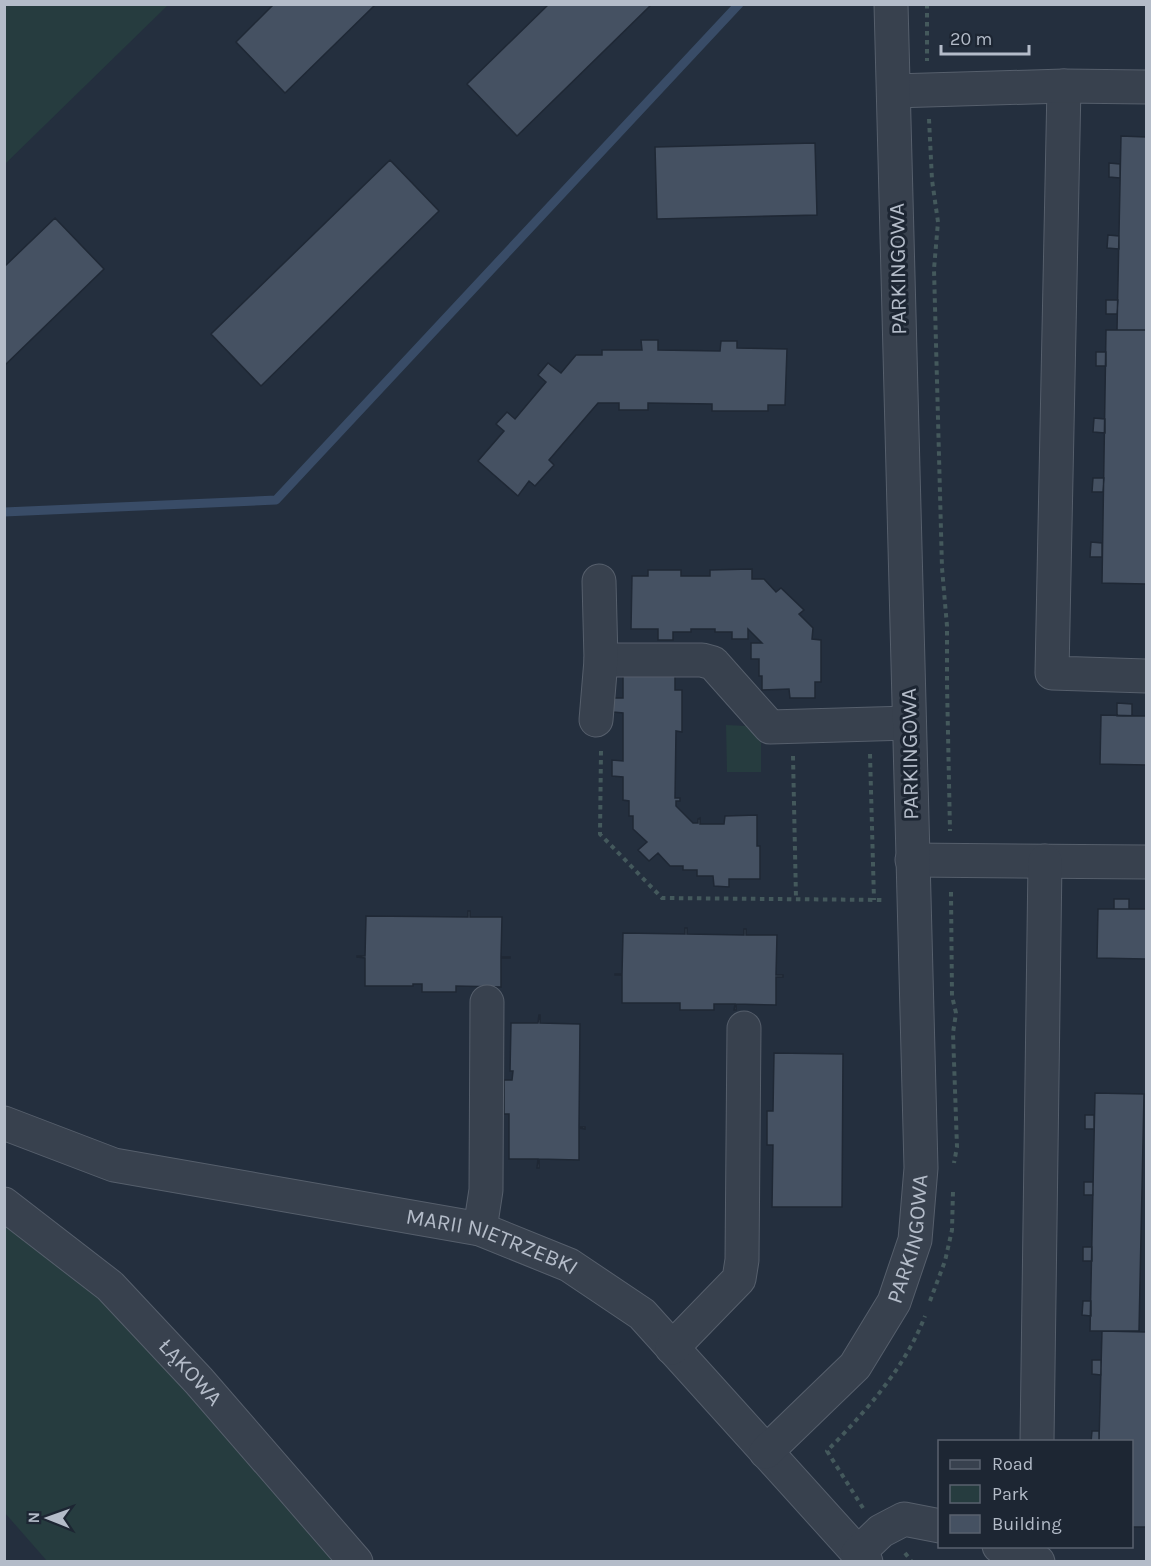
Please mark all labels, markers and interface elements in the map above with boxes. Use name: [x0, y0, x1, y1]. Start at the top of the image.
scale bar: [941, 18, 1030, 56]
text: 20 m: [950, 28, 992, 50]
street label: PARKINGOWA: [884, 202, 912, 335]
street label: PARKINGOWA: [896, 687, 924, 820]
street label: PARKINGOWA: [881, 1173, 933, 1307]
street label: MARII NIETRZEBKI: [404, 1203, 583, 1280]
street label: ŁĄKOWA: [153, 1333, 228, 1412]
legend: [938, 1440, 1133, 1548]
text: Road: [992, 1453, 1033, 1475]
text: Park: [992, 1483, 1029, 1505]
north arrow: [18, 1488, 78, 1548]
text: N: [24, 1512, 43, 1524]
text: Building: [992, 1513, 1062, 1535]

